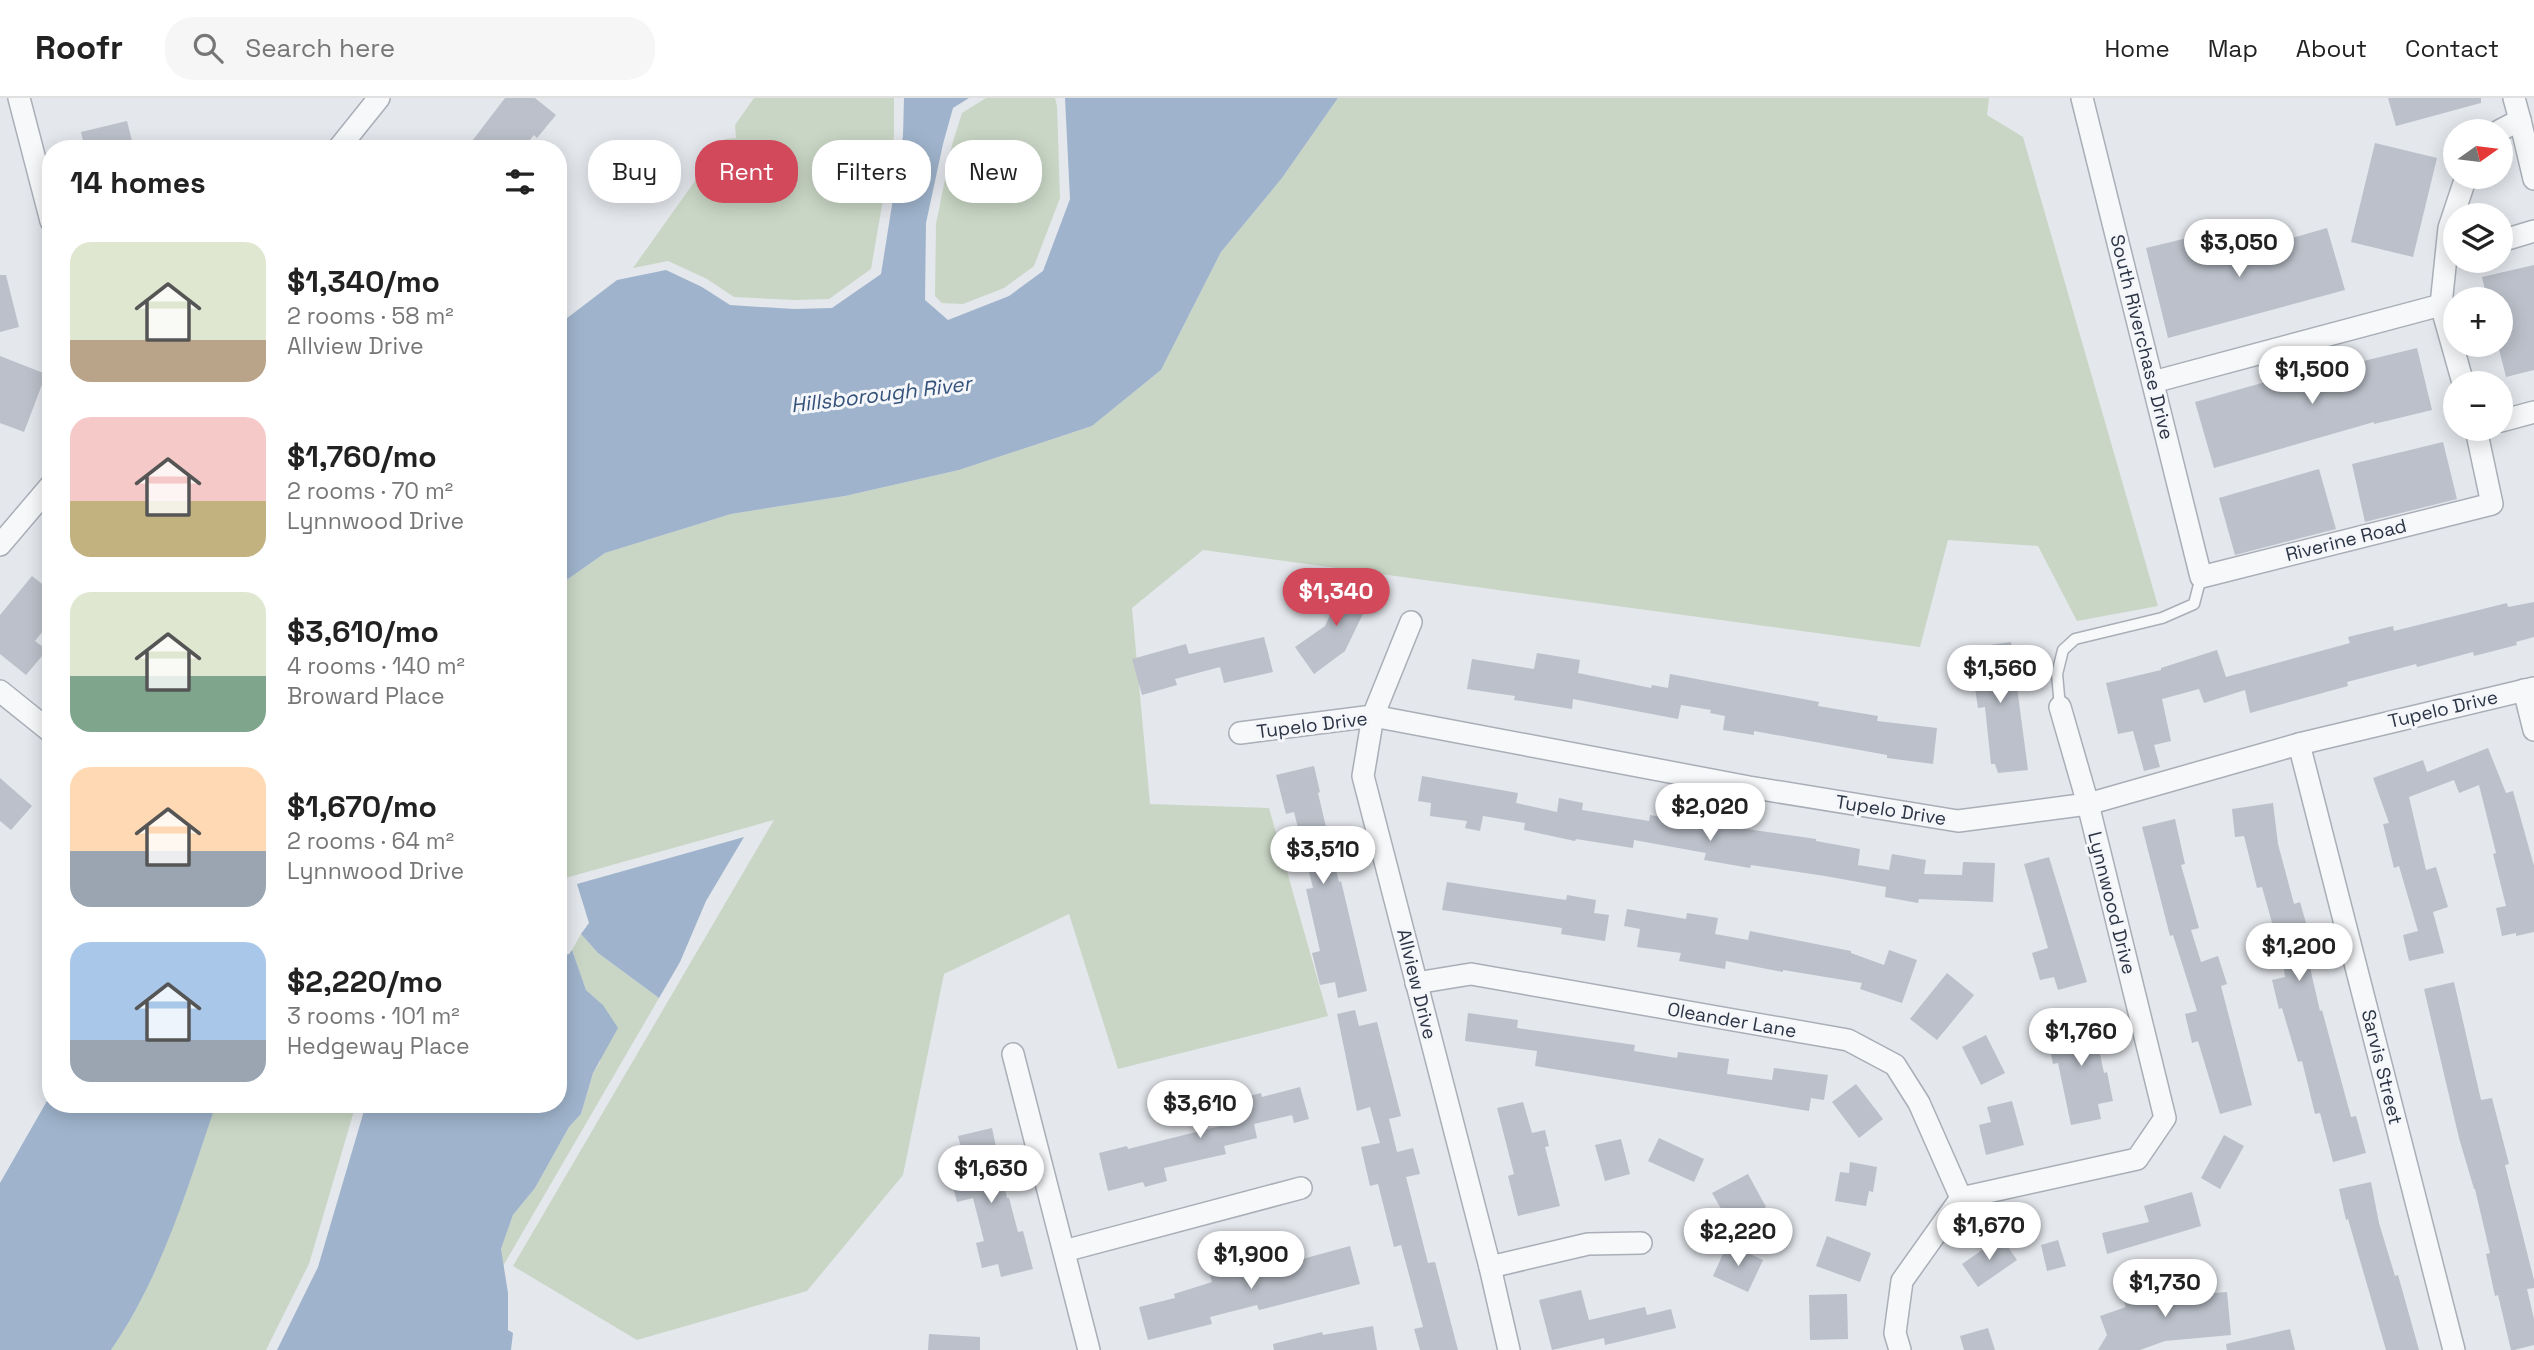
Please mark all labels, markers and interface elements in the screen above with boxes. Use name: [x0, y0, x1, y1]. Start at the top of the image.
search box: [165, 17, 655, 80]
text: Roofr: [35, 27, 123, 69]
icon: search: [189, 29, 227, 67]
text: Search here: [245, 31, 395, 65]
text: Home: [2104, 33, 2170, 64]
text: Map: [2208, 33, 2258, 64]
text: About: [2296, 33, 2367, 64]
text: Contact: [2405, 33, 2499, 64]
north arrow: [2443, 119, 2513, 189]
map controls: [2443, 119, 2513, 441]
chip: Buy: [588, 140, 681, 203]
chip: Rent: [695, 140, 798, 203]
chip: Filters: [812, 140, 931, 203]
chip: New: [945, 140, 1042, 203]
text: 14 homes: [70, 163, 206, 202]
icon: filters: [501, 163, 539, 201]
button: layers: [2443, 203, 2513, 273]
pin: $3,050: [2182, 220, 2296, 279]
text: $3,050: [2200, 227, 2278, 257]
street label: South Riverchase Drive: [2104, 232, 2180, 442]
text: $1,340/mo: [287, 262, 440, 301]
icon: home: [126, 270, 210, 354]
button: +: [2443, 287, 2513, 357]
text: 2 rooms · 58 m²: [287, 301, 454, 331]
text: Allview Drive: [287, 331, 424, 361]
pin: $1,500: [2255, 346, 2369, 406]
text: $1,500: [2275, 354, 2349, 384]
water label: Hillsborough River: [789, 369, 975, 418]
button: −: [2443, 371, 2513, 441]
text: $1,760/mo: [287, 437, 437, 476]
icon: home: [126, 445, 210, 529]
text: 2 rooms · 70 m²: [287, 476, 453, 506]
text: Lynnwood Drive: [287, 506, 464, 536]
street label: Riverine Road: [2283, 513, 2409, 567]
pin: $1,340: [1279, 568, 1393, 628]
text: $1,340: [1299, 576, 1373, 606]
text: $3,610/mo: [287, 612, 439, 651]
icon: home: [126, 620, 210, 704]
pin: $1,560: [1943, 646, 2057, 705]
text: 4 rooms · 140 m²: [287, 651, 465, 681]
text: $1,560: [1963, 653, 2037, 683]
text: Broward Place: [287, 681, 445, 711]
street label: Tupelo Drive: [2386, 684, 2500, 734]
street label: Tupelo Drive: [1255, 706, 1369, 744]
pin: $2,020: [1653, 784, 1767, 843]
text: $1,670/mo: [287, 787, 437, 826]
street label: Tupelo Drive: [1834, 789, 1948, 831]
text: $2,020: [1671, 791, 1749, 821]
icon: home: [126, 795, 210, 879]
text: 2 rooms · 64 m²: [287, 826, 454, 856]
pin: $3,510: [1266, 826, 1380, 886]
street label: Lynnwood Drive: [2082, 829, 2142, 977]
text: $3,510: [1286, 834, 1360, 864]
text: Lynnwood Drive: [287, 856, 464, 886]
pin: $1,200: [2242, 924, 2356, 983]
street label: Allview Drive: [1391, 926, 1443, 1042]
text: $1,200: [2262, 931, 2336, 961]
text: $2,220/mo: [287, 962, 443, 1001]
icon: home: [126, 970, 210, 1054]
street label: Oleander Lane: [1665, 996, 1799, 1044]
text: 3 rooms · 101 m²: [287, 1001, 460, 1031]
street label: Sarvis Street: [2356, 1007, 2408, 1127]
pin: $1,760: [2024, 1009, 2138, 1068]
text: $1,760: [2045, 1016, 2117, 1046]
text: Hedgeway Place: [287, 1031, 470, 1061]
pin: $3,610: [1143, 1080, 1257, 1140]
text: $3,610: [1163, 1088, 1237, 1118]
pin: $1,630: [934, 1146, 1048, 1205]
text: $1,630: [954, 1153, 1028, 1183]
pin: $1,670: [1932, 1202, 2046, 1262]
pin: $2,220: [1681, 1208, 1795, 1268]
text: $1,670: [1953, 1210, 2025, 1240]
text: $2,220: [1700, 1216, 1776, 1246]
pin: $1,900: [1194, 1232, 1308, 1291]
text: $1,900: [1213, 1239, 1289, 1269]
pin: $1,730: [2108, 1260, 2222, 1319]
text: $1,730: [2129, 1267, 2201, 1297]

